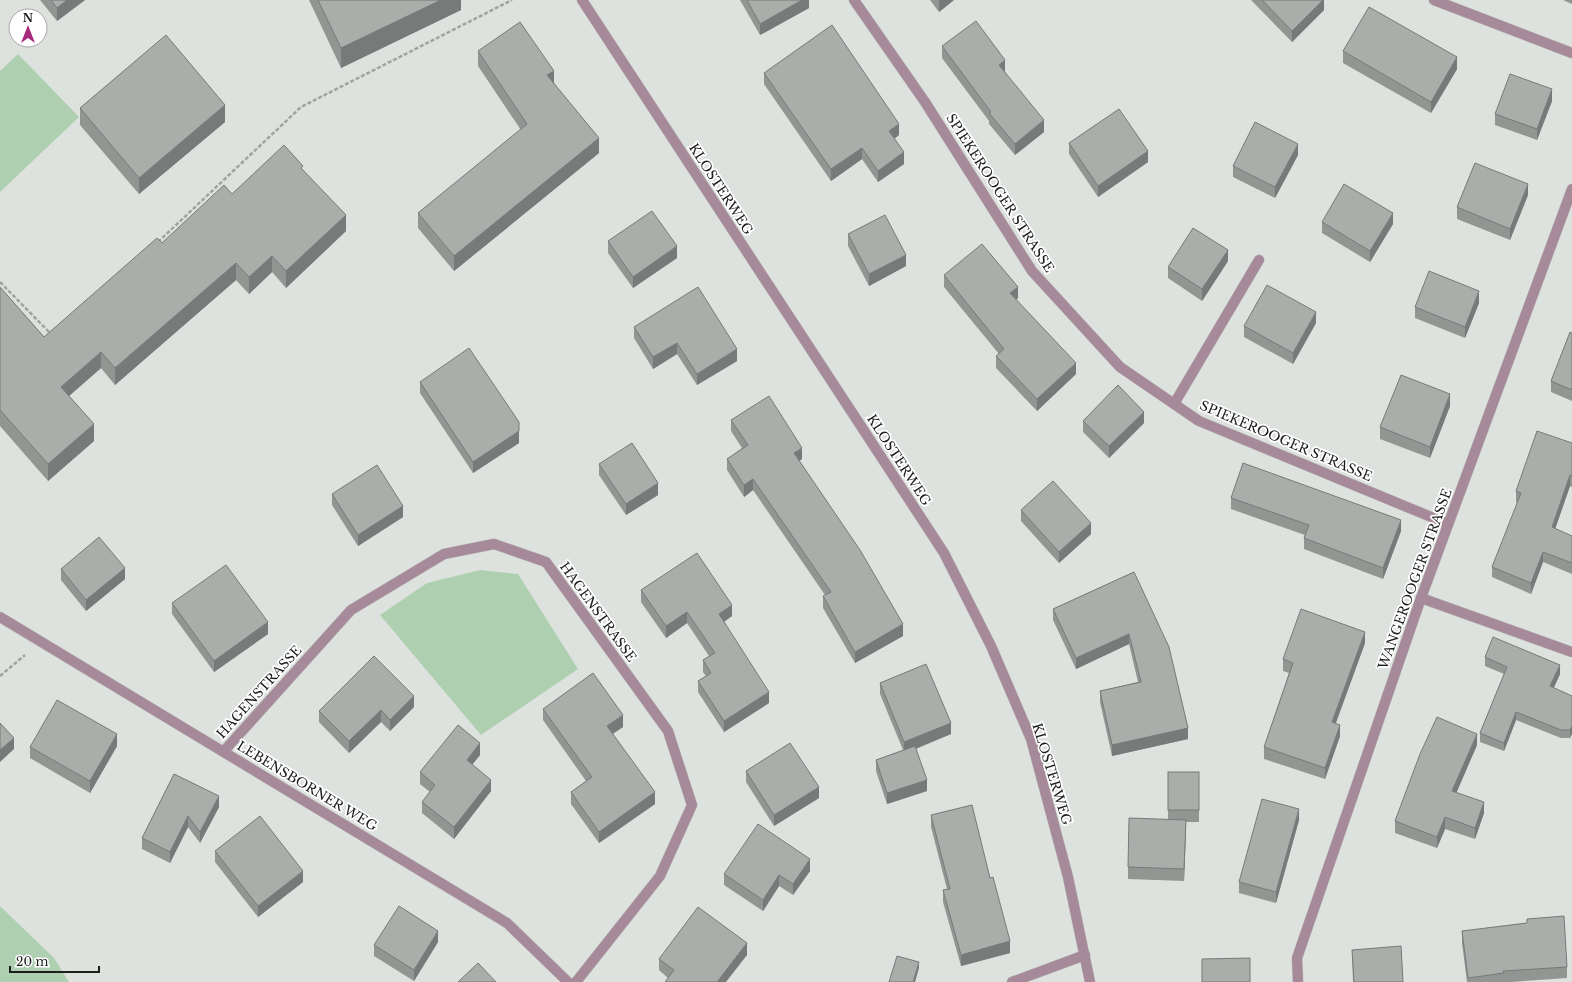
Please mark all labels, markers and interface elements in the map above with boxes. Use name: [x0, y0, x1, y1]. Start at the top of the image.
north arrow: [8, 8, 48, 48]
text: N: [23, 11, 34, 25]
street label: SPIEKEROOGER STRASSE: [942, 110, 1058, 276]
street label: KLOSTERWEG: [685, 140, 757, 238]
street label: SPIEKEROOGER STRASSE: [1197, 397, 1375, 485]
street label: KLOSTERWEG: [863, 411, 935, 509]
street label: WANGEROOGER STRASSE: [1374, 486, 1456, 673]
street label: HAGENSTRASSE: [556, 559, 640, 665]
street label: HAGENSTRASSE: [213, 642, 305, 742]
street label: KLOSTERWEG: [1028, 721, 1076, 827]
street label: LEBENSBORNER WEG: [234, 737, 380, 835]
scale bar: [10, 948, 99, 974]
text: 20 m: [16, 954, 48, 969]

